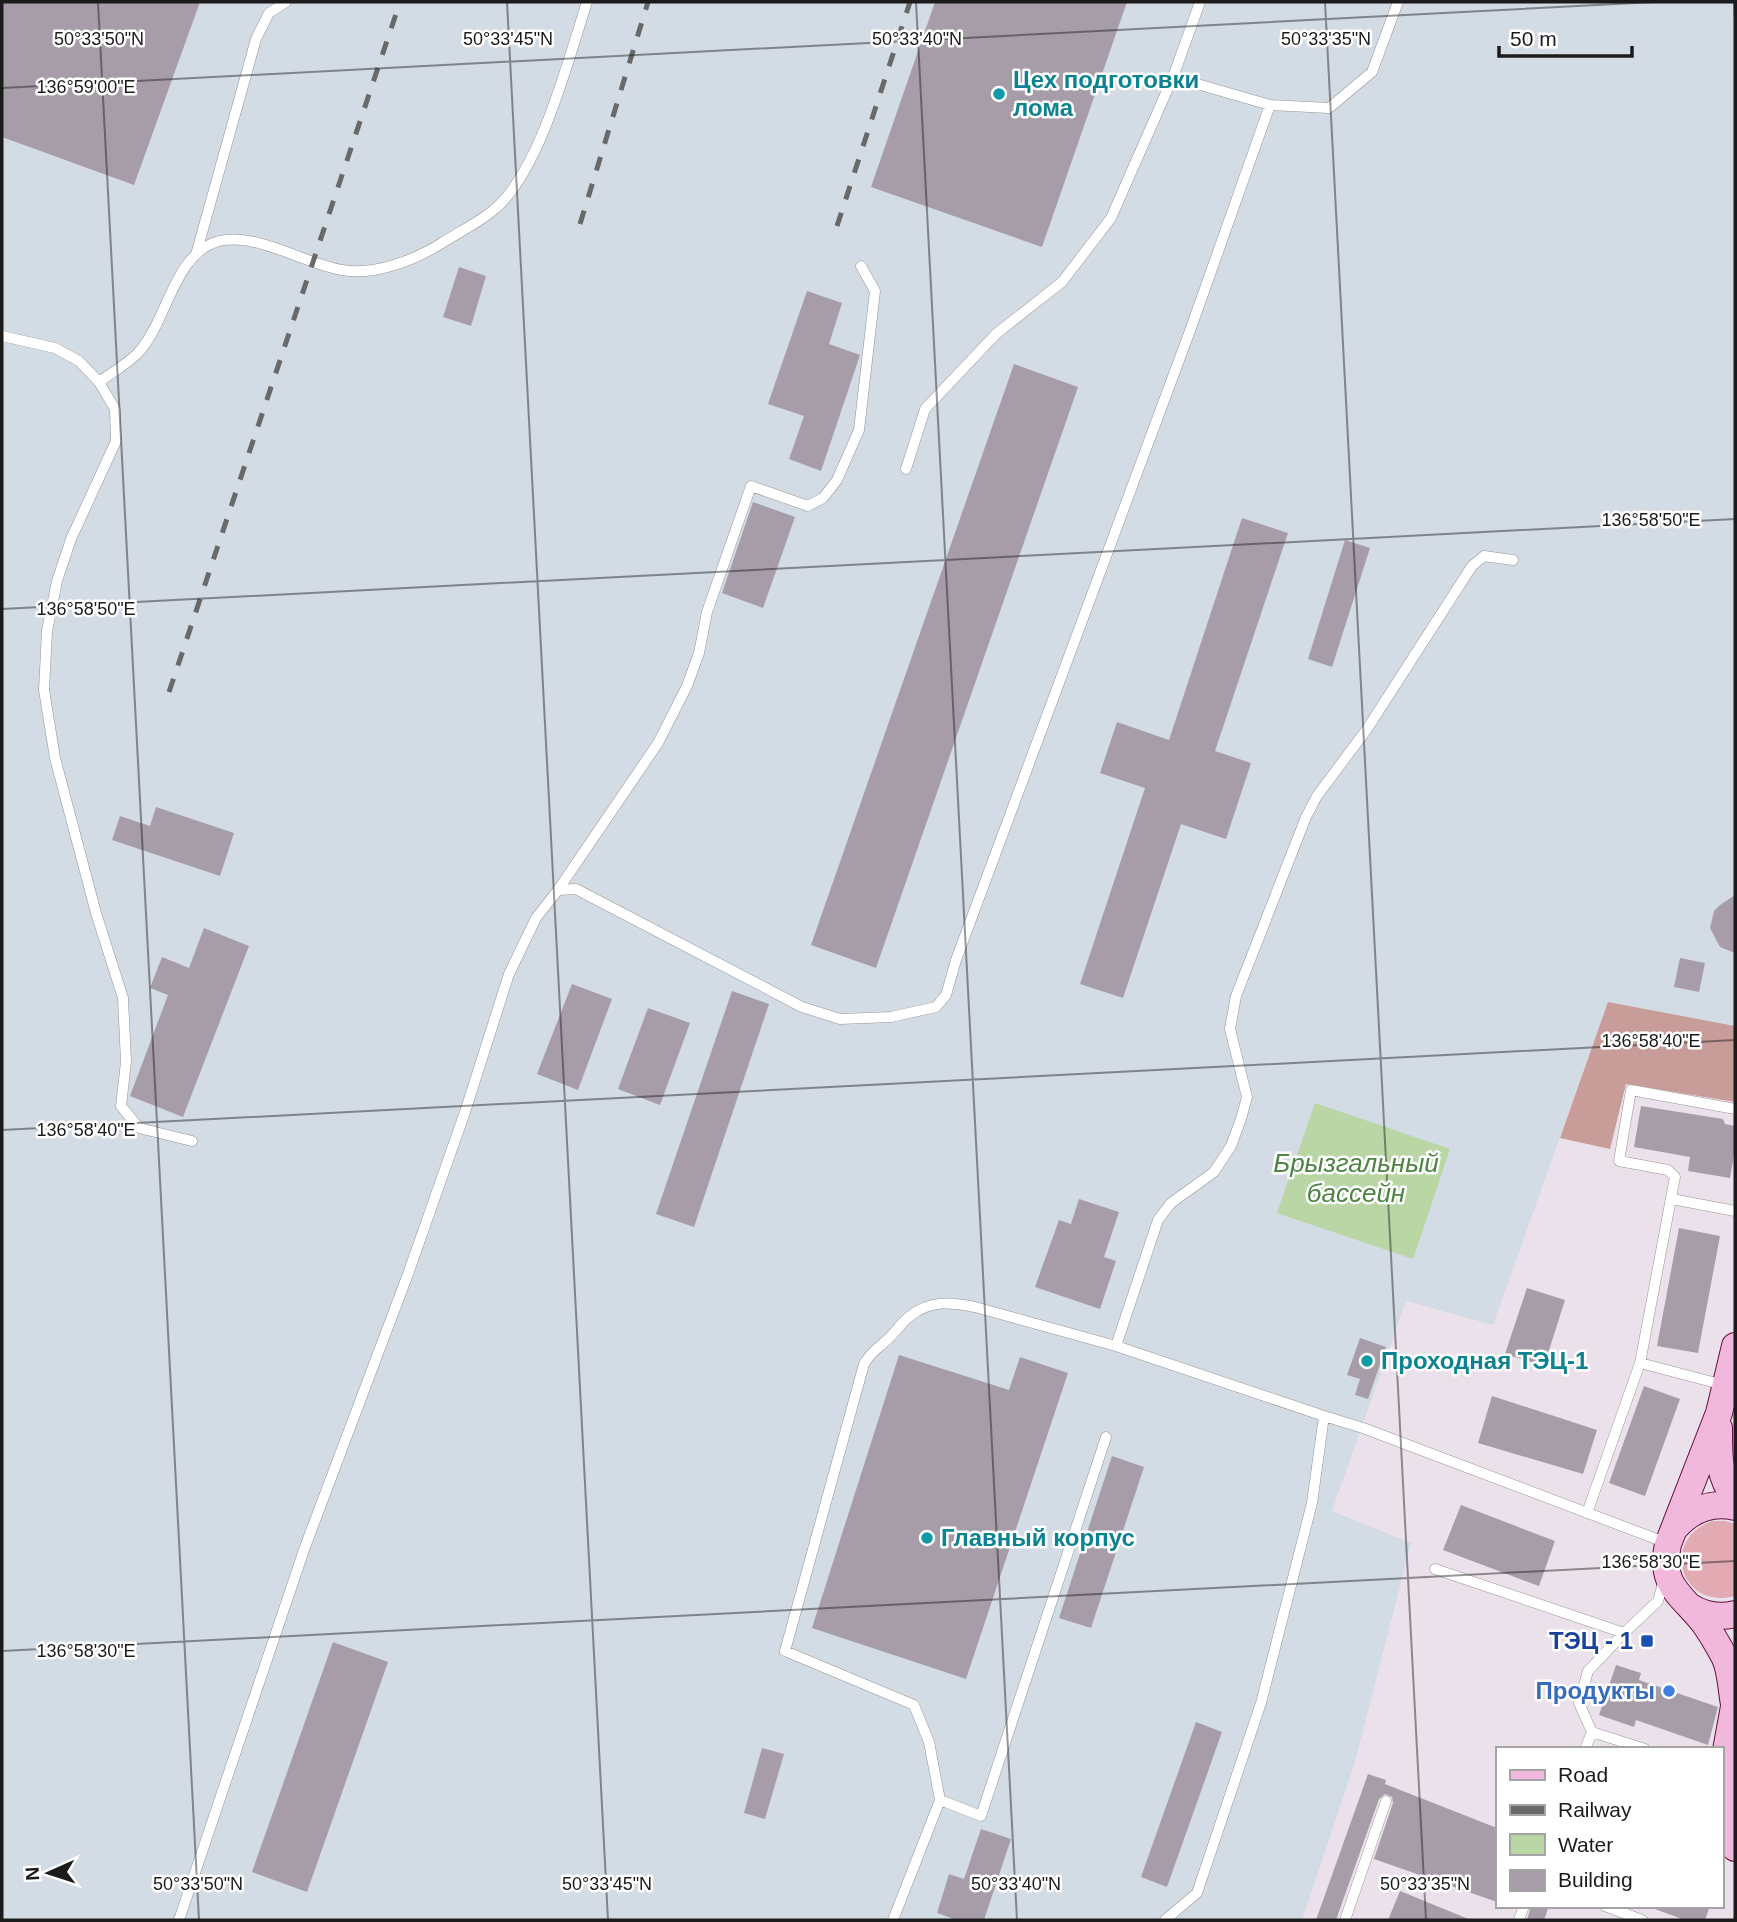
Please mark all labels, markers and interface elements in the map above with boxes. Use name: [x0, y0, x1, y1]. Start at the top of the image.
scale bar: [1499, 14, 1632, 58]
text: 50 m: [1510, 27, 1557, 50]
text: 50°33'50"N: [54, 29, 144, 49]
text: 50°33'45"N: [463, 29, 553, 49]
text: 50°33'40"N: [872, 29, 962, 49]
text: 50°33'35"N: [1281, 29, 1371, 49]
place label: Цех подготовки лома: [1013, 66, 1199, 121]
text: 136°59'00"E: [36, 77, 136, 97]
marker: Цех подготовки лома: [991, 86, 1007, 102]
text: 136°58'50"E: [1601, 510, 1701, 530]
text: 136°58'50"E: [36, 599, 136, 619]
text: 136°58'40"E: [1601, 1031, 1701, 1051]
text: 136°58'40"E: [36, 1120, 136, 1140]
water label: Брызгальный бассейн: [1273, 1148, 1439, 1208]
place label: Проходная ТЭЦ-1: [1381, 1347, 1588, 1374]
marker: Проходная ТЭЦ-1: [1359, 1353, 1375, 1369]
place label: Главный корпус: [941, 1524, 1135, 1551]
marker: Главный корпус: [919, 1530, 935, 1546]
text: 136°58'30"E: [1601, 1552, 1701, 1572]
place label: ТЭЦ - 1: [1549, 1627, 1633, 1654]
marker: ТЭЦ - 1: [1639, 1633, 1655, 1649]
text: 136°58'30"E: [36, 1641, 136, 1661]
place label: Продукты: [1536, 1677, 1655, 1704]
marker: Продукты: [1661, 1683, 1677, 1699]
legend: [1496, 1747, 1723, 1908]
text: Road: [1558, 1763, 1608, 1786]
text: Railway: [1558, 1798, 1632, 1821]
text: Water: [1558, 1833, 1613, 1856]
north arrow: [14, 1838, 84, 1908]
text: N: [22, 1866, 43, 1881]
text: Building: [1558, 1868, 1633, 1891]
text: 50°33'50"N: [153, 1874, 243, 1894]
text: 50°33'45"N: [562, 1874, 652, 1894]
text: 50°33'40"N: [971, 1874, 1061, 1894]
text: 50°33'35"N: [1380, 1874, 1470, 1894]

